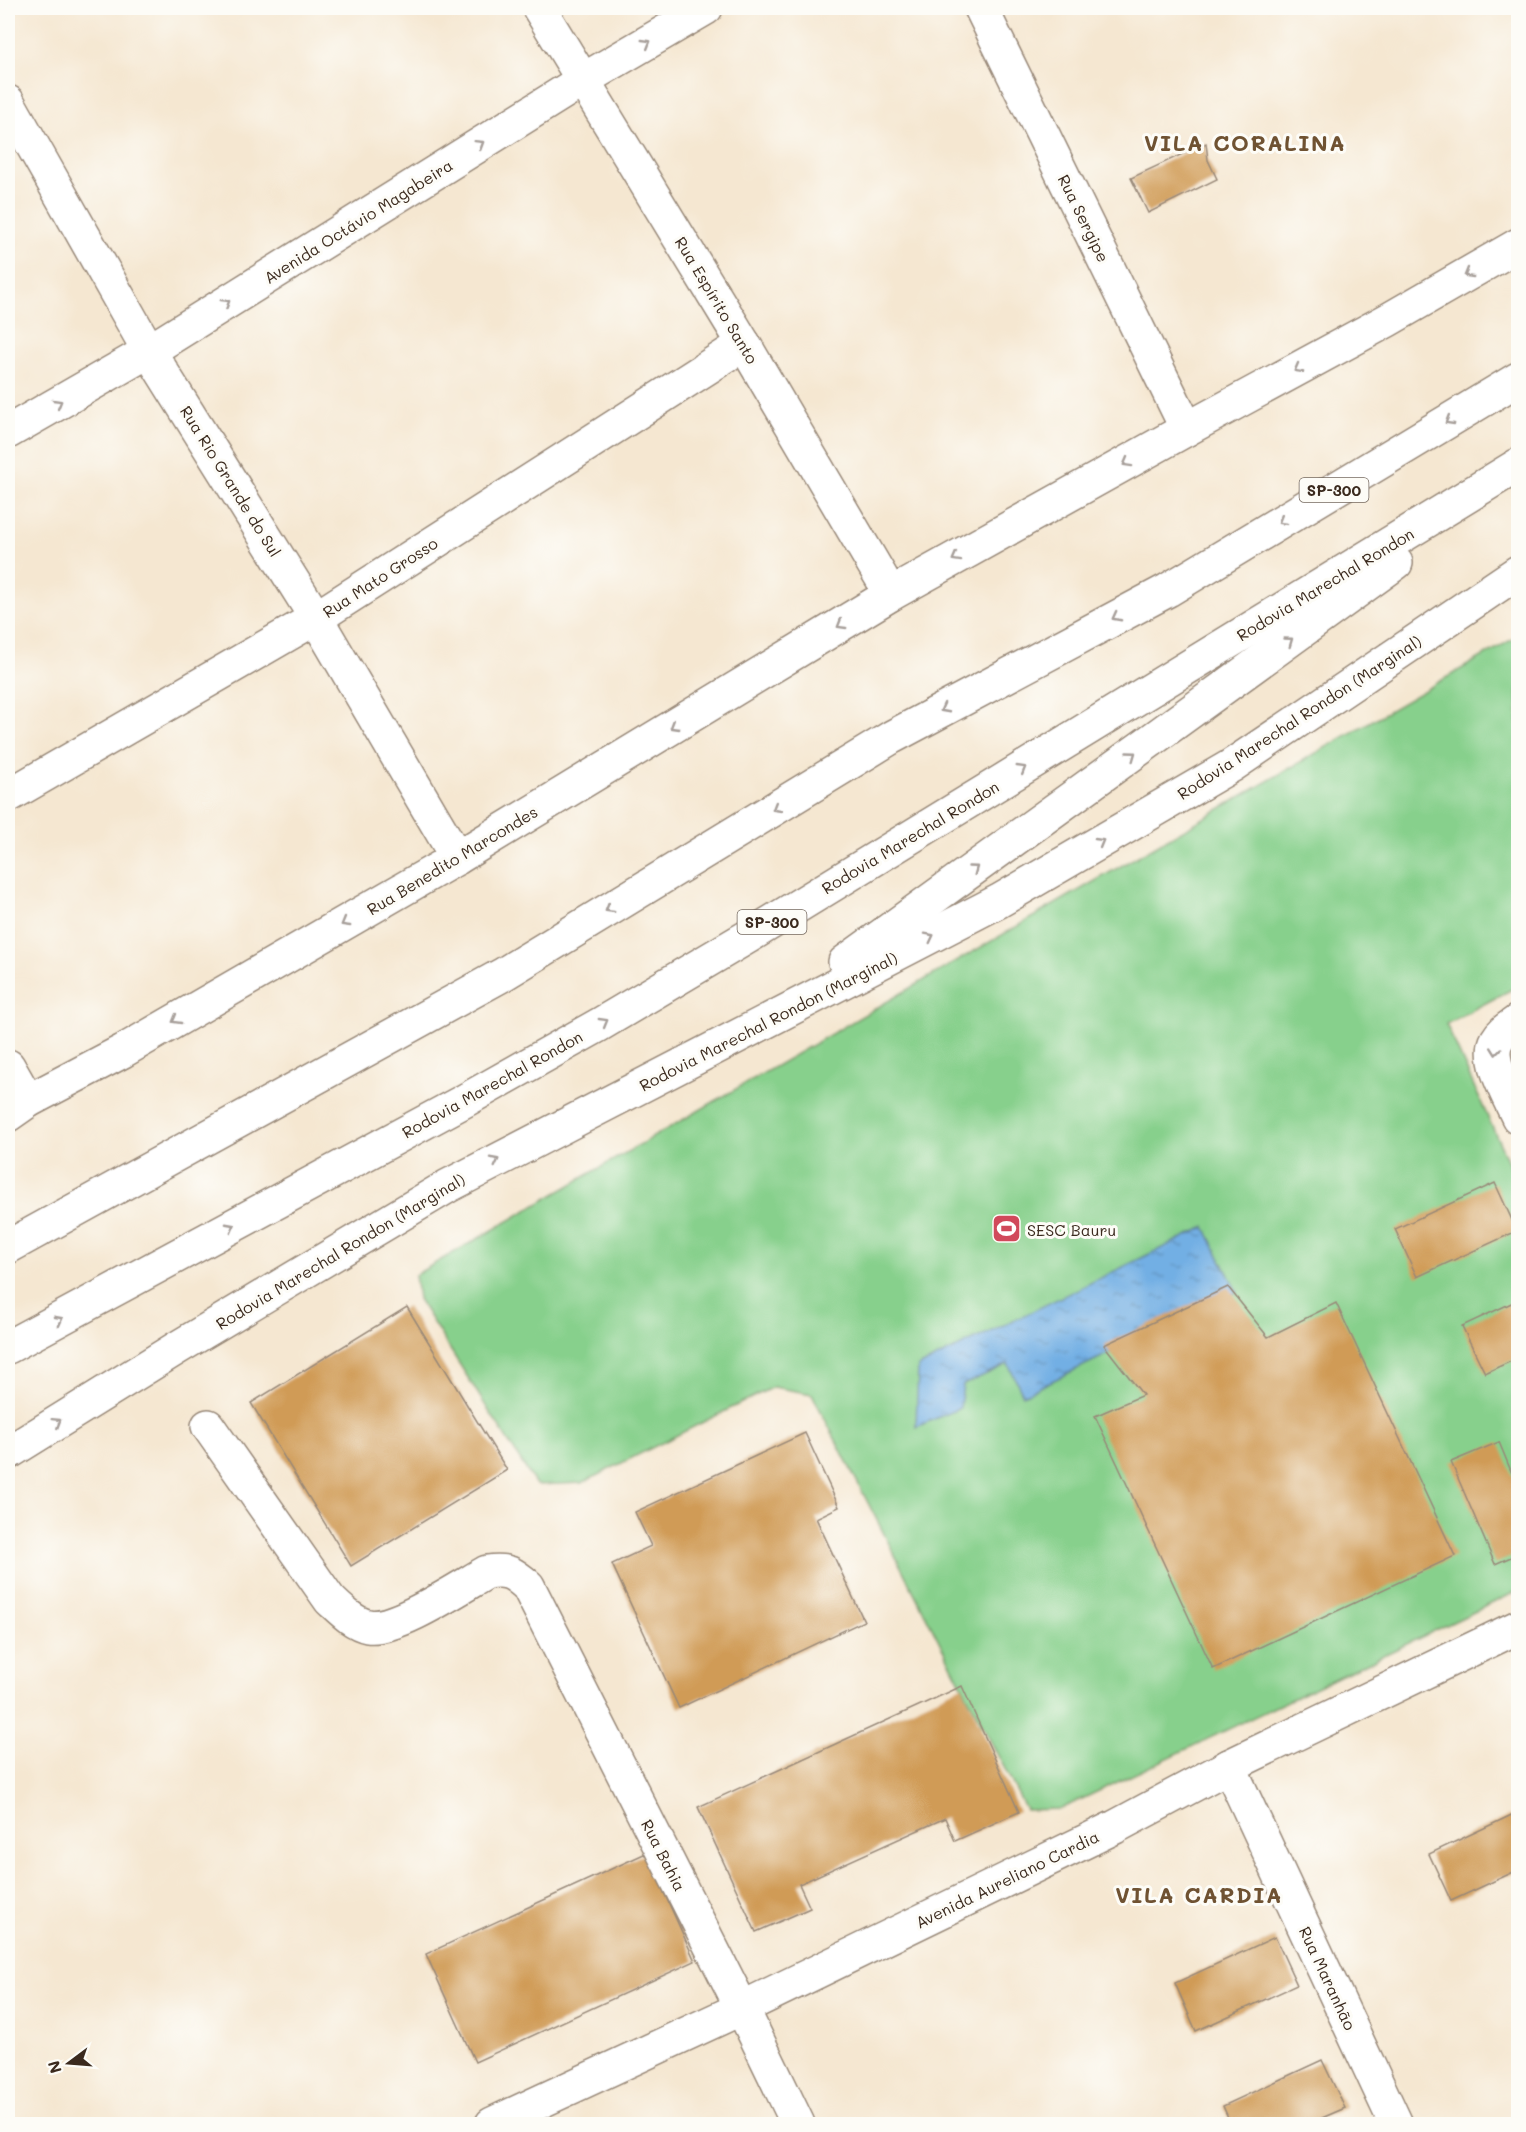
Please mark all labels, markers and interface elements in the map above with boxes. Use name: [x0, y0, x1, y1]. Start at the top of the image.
one-way arrow: [641, 38, 651, 50]
district label: VILA CORALINA: [1144, 128, 1346, 157]
one-way arrow: [474, 141, 485, 152]
street label: Avenida Octávio Magabeira: [260, 154, 456, 288]
street label: Rua Sergipe: [1054, 171, 1114, 265]
street label: Rua Espírito Santo: [671, 232, 763, 368]
one-way arrow: [1464, 267, 1474, 278]
one-way arrow: [219, 299, 230, 310]
one-way arrow: [1293, 362, 1304, 373]
one-way arrow: [52, 398, 62, 410]
street label: Rua Rio Grande do Sul: [176, 402, 286, 560]
one-way arrow: [1445, 413, 1455, 425]
one-way arrow: [1122, 456, 1133, 467]
road number: SP-300: [1300, 478, 1368, 502]
one-way arrow: [1278, 514, 1288, 525]
street label: Rodovia Marechal Rondon: [1233, 523, 1417, 645]
street label: Rua Mato Grosso: [319, 532, 441, 622]
one-way arrow: [952, 551, 962, 562]
one-way arrow: [1111, 610, 1122, 622]
one-way arrow: [837, 617, 847, 629]
street label: Rodovia Marechal Rondon (Marginal): [1173, 630, 1425, 804]
one-way arrow: [1283, 637, 1294, 648]
one-way arrow: [940, 702, 950, 713]
one-way arrow: [670, 718, 680, 730]
one-way arrow: [1125, 751, 1136, 762]
one-way arrow: [1016, 764, 1026, 776]
street label: Rodovia Marechal Rondon: [818, 776, 1002, 898]
one-way arrow: [772, 800, 782, 812]
street label: Rua Benedito Marcondes: [363, 801, 541, 919]
one-way arrow: [1094, 838, 1104, 849]
one-way arrow: [967, 865, 978, 876]
one-way arrow: [605, 902, 615, 914]
road number: SP-300: [738, 910, 806, 934]
one-way arrow: [341, 916, 351, 927]
one-way arrow: [924, 933, 934, 944]
street label: Rodovia Marechal Rondon (Marginal): [635, 947, 901, 1095]
one-way arrow: [172, 1013, 182, 1024]
one-way arrow: [598, 1018, 608, 1029]
street label: Rodovia Marechal Rondon: [398, 1026, 586, 1142]
one-way arrow: [1490, 1046, 1503, 1055]
one-way arrow: [489, 1157, 500, 1169]
street label: Rodovia Marechal Rondon (Marginal): [212, 1168, 468, 1334]
sports icon: SESC Bauru: [990, 1213, 1022, 1245]
place label: SESC Bauru: [1027, 1219, 1116, 1240]
one-way arrow: [224, 1223, 235, 1234]
one-way arrow: [53, 1316, 63, 1327]
one-way arrow: [50, 1418, 61, 1429]
street label: Rua Bahia: [637, 1816, 691, 1894]
street label: Avenida Aureliano Cardia: [912, 1825, 1102, 1933]
district label: VILA CARDIA: [1115, 1880, 1283, 1909]
street label: Rua Maranhão: [1295, 1923, 1361, 2033]
north arrow: [39, 2033, 99, 2093]
text: N: [42, 2059, 66, 2076]

